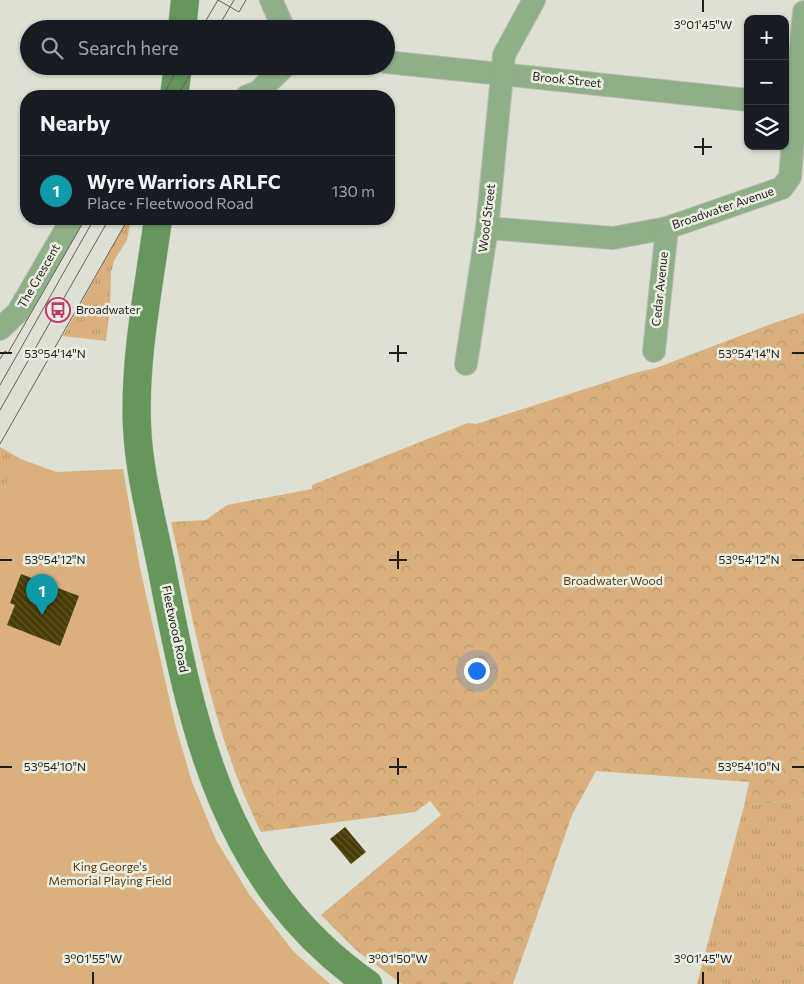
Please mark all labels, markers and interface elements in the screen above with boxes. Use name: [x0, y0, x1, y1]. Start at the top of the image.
map controls: [744, 15, 789, 150]
button: +: [744, 15, 789, 60]
text: 3°01'45"W: [674, 17, 732, 31]
search box: [20, 20, 395, 75]
icon: search: [38, 34, 66, 62]
text: Search here: [78, 36, 178, 59]
button: −: [744, 60, 789, 105]
street label: Brook Street: [532, 68, 602, 90]
button: layers: [744, 105, 789, 150]
text: Nearby: [40, 110, 110, 135]
text: Wyre Warriors ARLFC: [87, 170, 281, 193]
text: 1: [52, 181, 60, 200]
text: 130 m: [332, 181, 375, 200]
street label: Wood Street: [475, 183, 497, 253]
street label: Broadwater Avenue: [670, 183, 775, 231]
text: Place · Fleetwood Road: [87, 193, 254, 212]
street label: The Crescent: [14, 241, 62, 310]
street label: Cedar Avenue: [648, 251, 670, 327]
bus stop icon: Broadwater: [45, 297, 71, 323]
place label: Broadwater: [76, 302, 141, 316]
text: 53°54'14"N: [24, 346, 86, 360]
text: 53°54'14"N: [718, 346, 780, 360]
text: 53°54'12"N: [24, 552, 86, 566]
text: 53°54'12"N: [718, 552, 780, 566]
park label: Broadwater Wood: [563, 573, 663, 587]
pin: 1: [26, 574, 58, 615]
street label: Fleetwood Road: [160, 584, 192, 674]
your location: [464, 658, 490, 684]
text: 53°54'10"N: [24, 759, 86, 773]
text: 53°54'10"N: [718, 759, 780, 773]
park label: King George's Memorial Playing Field: [49, 859, 172, 887]
text: 3°01'55"W: [64, 951, 122, 965]
text: 3°01'50"W: [368, 951, 428, 965]
text: 3°01'45"W: [674, 951, 732, 965]

